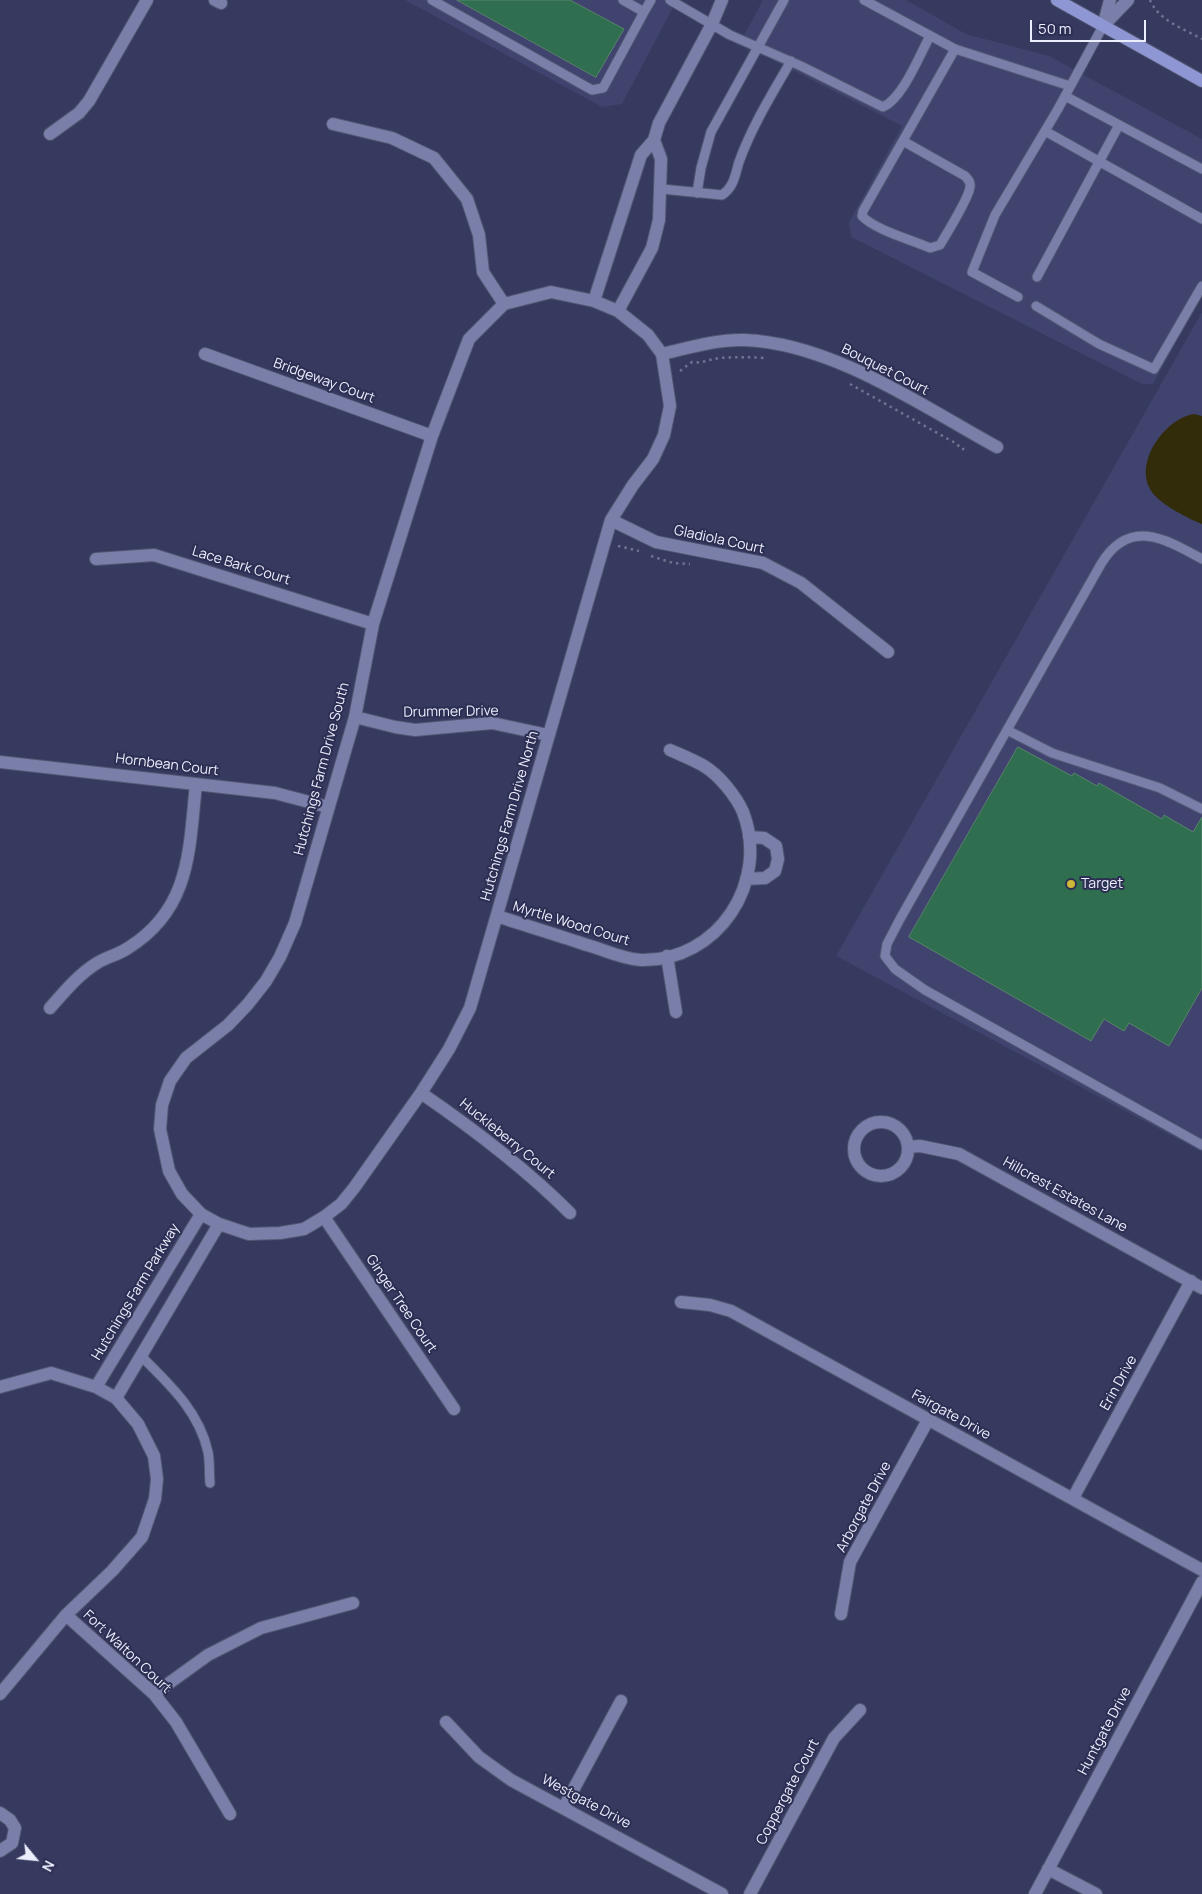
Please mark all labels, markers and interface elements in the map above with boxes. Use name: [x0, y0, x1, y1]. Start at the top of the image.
scale bar: [1032, 10, 1148, 42]
text: 50 m: [1038, 18, 1072, 39]
street label: Bouquet Court: [839, 341, 931, 399]
street label: Bridgeway Court: [271, 355, 377, 407]
street label: Gladiola Court: [672, 522, 766, 558]
street label: Lace Bark Court: [190, 543, 292, 589]
street label: Hutchings Farm Drive South: [291, 681, 353, 857]
street label: Drummer Drive: [403, 703, 499, 721]
street label: Hutchings Farm Drive North: [478, 729, 542, 903]
street label: Hornbean Court: [115, 750, 219, 780]
place label: Target: [1081, 876, 1123, 892]
marker: Target: [1065, 878, 1077, 890]
street label: Myrtle Wood Court: [511, 898, 631, 950]
street label: Huckleberry Court: [456, 1095, 558, 1183]
street label: Hillcrest Estates Lane: [1000, 1154, 1130, 1236]
street label: Hutchings Farm Parkway: [88, 1221, 184, 1363]
street label: Ginger Tree Court: [362, 1252, 440, 1356]
street label: Erin Drive: [1097, 1353, 1141, 1413]
street label: Fairgate Drive: [909, 1386, 993, 1444]
street label: Arborgate Drive: [833, 1459, 895, 1555]
street label: Fort Walton Court: [80, 1607, 174, 1697]
street label: Huntgate Drive: [1075, 1684, 1135, 1778]
street label: Coppergate Court: [753, 1736, 823, 1848]
street label: Westgate Drive: [539, 1771, 633, 1833]
north arrow: [10, 1834, 60, 1884]
text: N: [38, 1857, 59, 1875]

